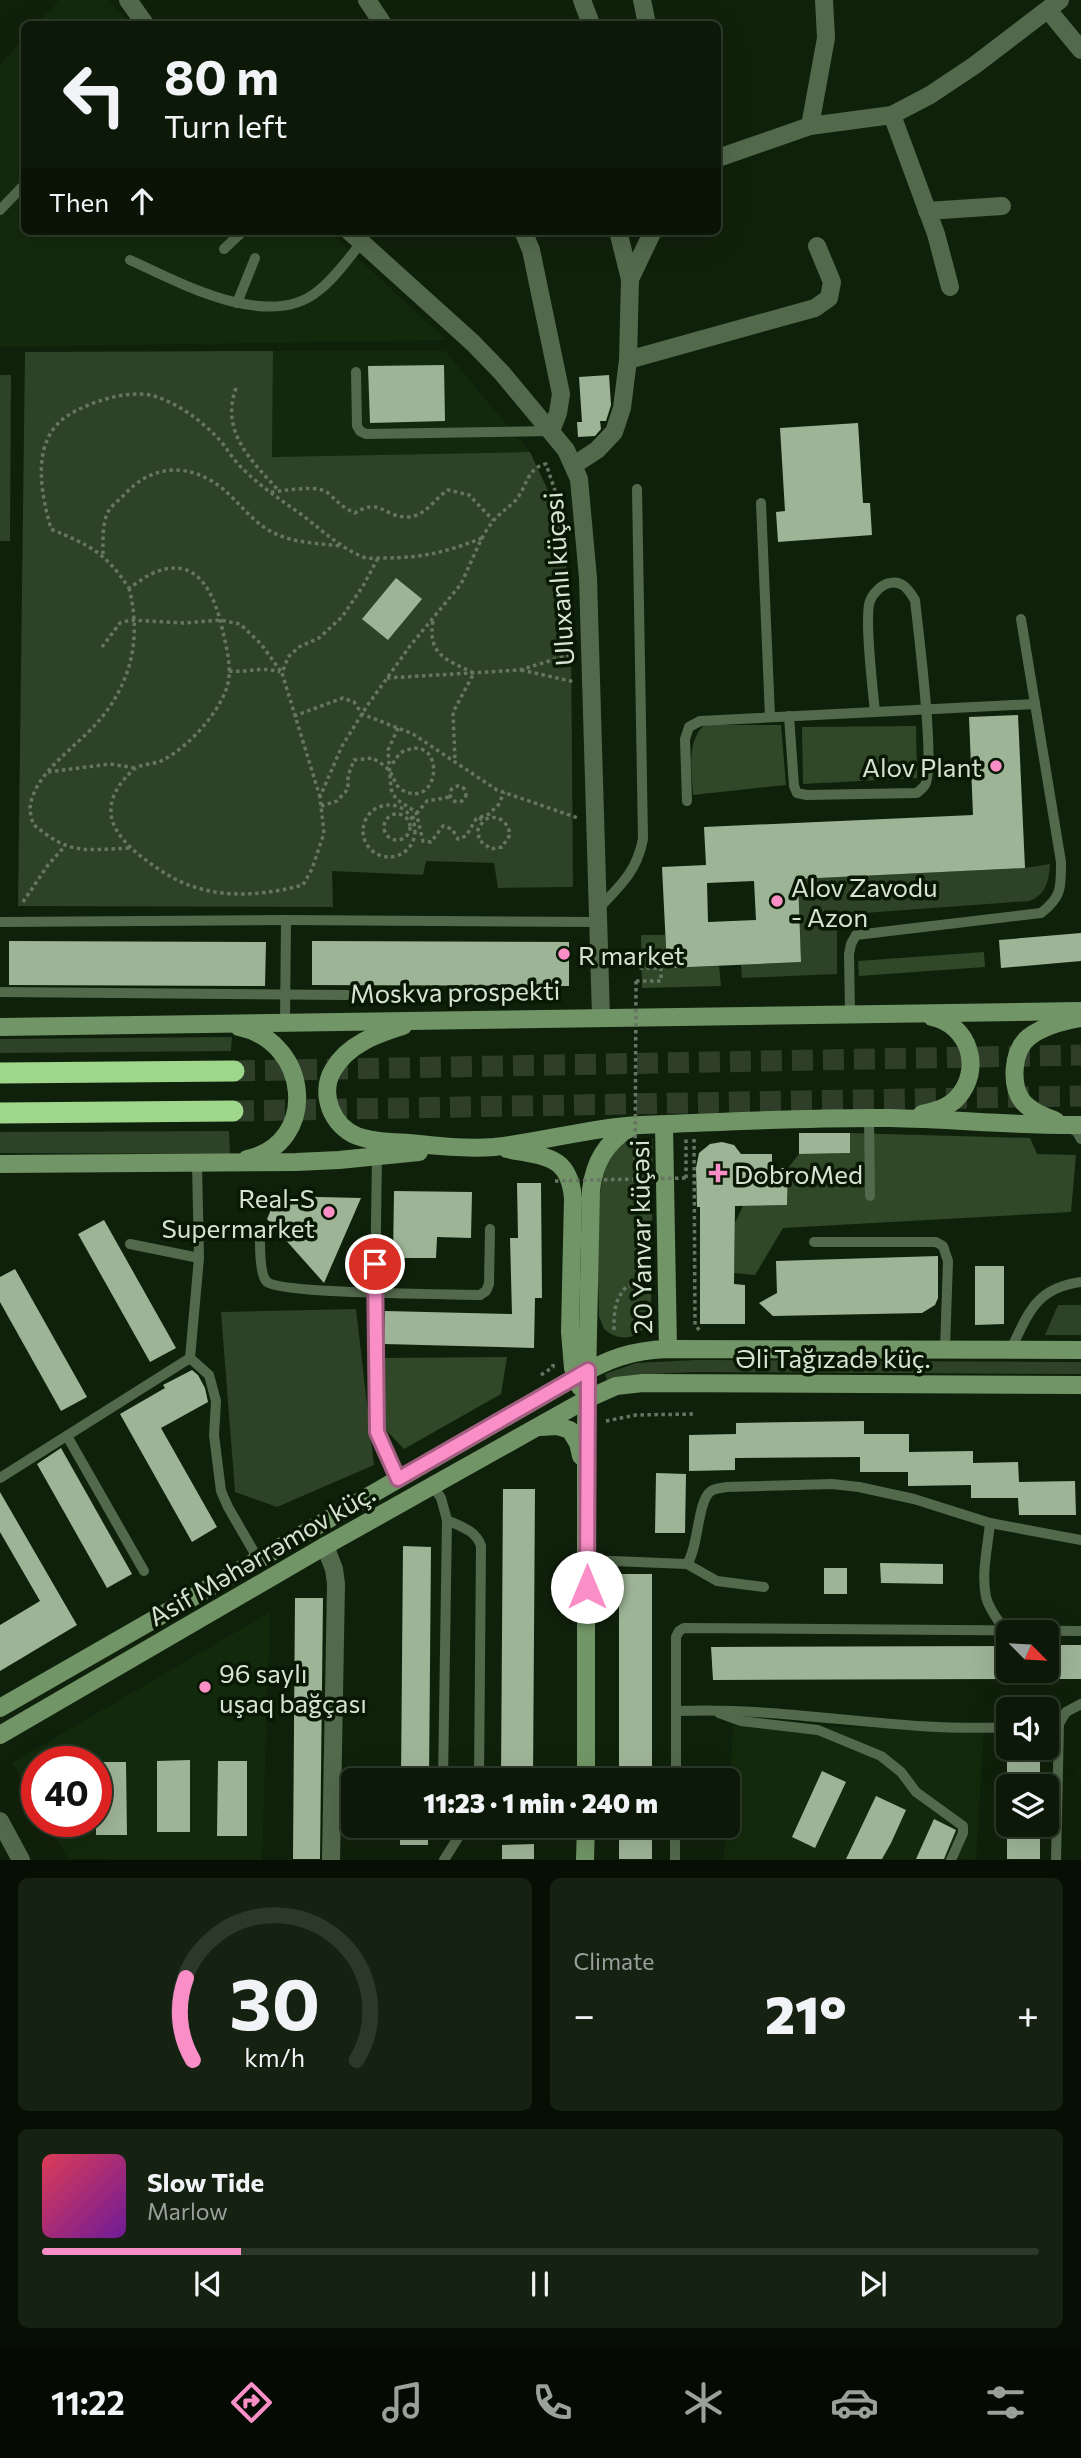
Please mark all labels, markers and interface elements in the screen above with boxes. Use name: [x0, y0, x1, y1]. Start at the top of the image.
text: 80 m: [164, 45, 279, 105]
icon: left: [49, 49, 140, 140]
text: Turn left: [164, 105, 288, 145]
icon: ahead: [123, 182, 161, 220]
text: Then: [49, 186, 109, 217]
street label: Uluxanlı küçəsi: [536, 491, 580, 667]
place label: Alov Plant: [862, 751, 982, 782]
marker: Alov Plant: [988, 758, 1004, 774]
place label: Alov Zavodu - Azon: [791, 871, 938, 932]
marker: Alov Zavodu - Azon: [769, 893, 785, 909]
place label: R market: [578, 939, 685, 970]
marker: R market: [556, 946, 572, 962]
street label: Moskva prospekti: [349, 974, 561, 1008]
street label: 20 Yanvar küçəsi: [623, 1140, 657, 1334]
place label: DobroMed: [734, 1158, 863, 1189]
marker: DobroMed: [708, 1163, 728, 1183]
place label: Real-S Supermarket: [161, 1182, 315, 1243]
marker: Real-S Supermarket: [321, 1204, 337, 1220]
pin: [345, 1234, 405, 1294]
icon: arrive: [356, 1245, 394, 1283]
street label: Əli Tağızadə küç.: [735, 1342, 931, 1373]
street label: Asif Məhərrəmov küç.: [142, 1476, 380, 1632]
position arrow: [550, 1550, 624, 1624]
north arrow: [996, 1620, 1059, 1684]
map controls: [996, 1620, 1059, 1837]
place label: 96 saylı uşaq bağçası: [219, 1657, 367, 1718]
marker: 96 saylı uşaq bağçası: [197, 1679, 213, 1695]
button: sound: [996, 1697, 1059, 1760]
speed limit sign: 40: [21, 1746, 112, 1837]
button: layers: [996, 1774, 1059, 1837]
text: 11:23 · 1 min · 240 m: [423, 1787, 658, 1818]
text: Climate: [574, 1947, 655, 1975]
text: 30: [229, 1957, 320, 2046]
text: 21°: [765, 1981, 847, 2045]
text: −: [574, 1990, 595, 2037]
text: +: [1017, 1990, 1039, 2037]
text: km/h: [244, 2042, 305, 2072]
text: Slow Tide: [147, 2166, 264, 2197]
text: Marlow: [147, 2197, 228, 2225]
icon: previous: [189, 2265, 227, 2303]
icon: pause: [521, 2265, 559, 2303]
icon: next: [854, 2265, 892, 2303]
icon: directions: [227, 2378, 276, 2427]
icon: music: [378, 2378, 427, 2427]
icon: phone: [528, 2378, 577, 2427]
icon: climate: [679, 2378, 728, 2427]
icon: car: [830, 2378, 879, 2427]
icon: filters: [981, 2378, 1030, 2427]
text: 11:22: [51, 2382, 125, 2422]

